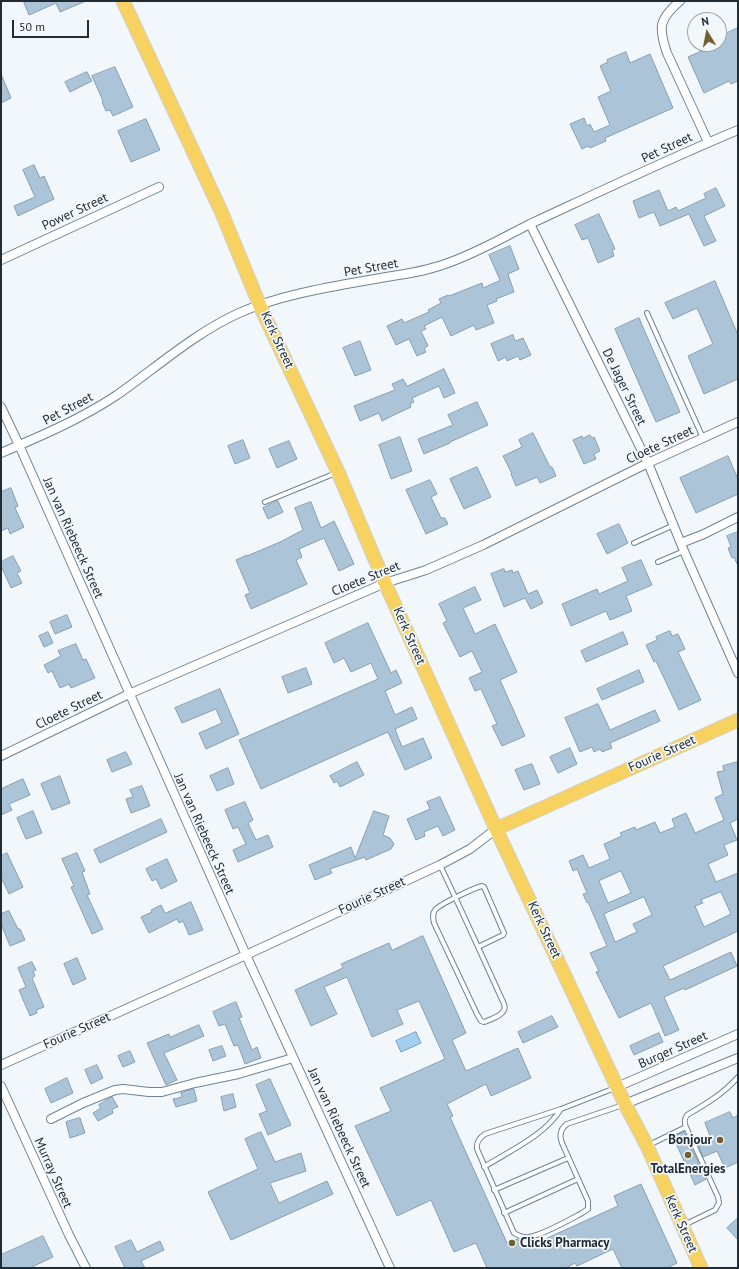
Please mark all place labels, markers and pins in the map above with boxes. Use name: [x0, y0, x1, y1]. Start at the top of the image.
place label: Bonjour: [668, 1132, 712, 1148]
marker: Bonjour: [715, 1135, 725, 1145]
marker: TotalEnergies: [683, 1150, 693, 1160]
place label: TotalEnergies: [650, 1161, 726, 1177]
place label: Clicks Pharmacy: [520, 1235, 609, 1251]
marker: Clicks Pharmacy: [507, 1238, 517, 1248]

